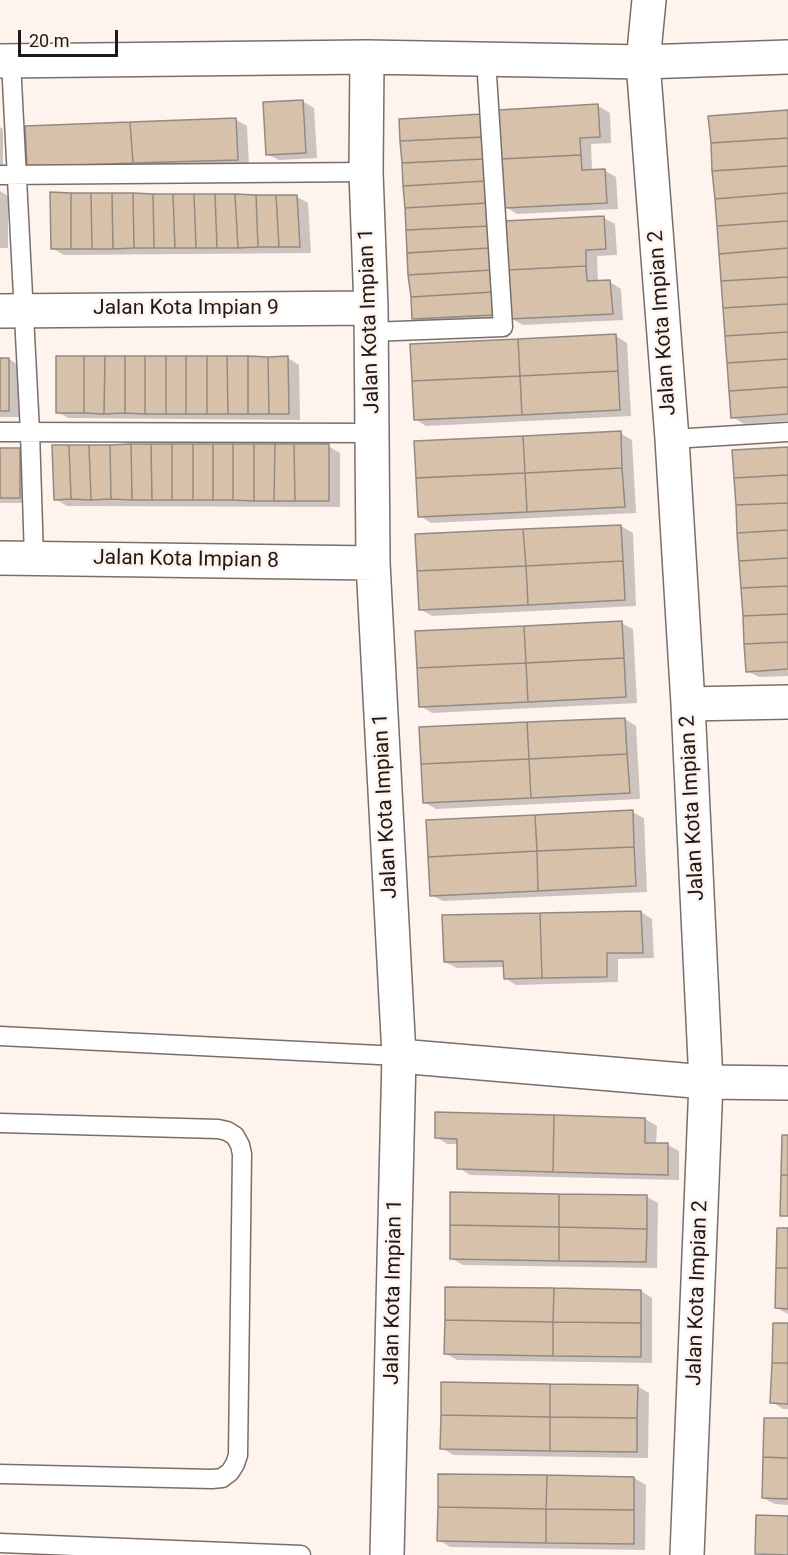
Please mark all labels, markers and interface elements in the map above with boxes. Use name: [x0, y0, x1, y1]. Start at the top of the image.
scale bar: [21, 18, 122, 56]
text: 20 m: [29, 30, 69, 51]
street label: Jalan Kota Impian 1: [354, 228, 386, 414]
street label: Jalan Kota Impian 2: [644, 229, 682, 417]
street label: Jalan Kota Impian 9: [93, 296, 279, 322]
street label: Jalan Kota Impian 8: [93, 546, 279, 574]
street label: Jalan Kota Impian 1: [369, 713, 403, 899]
street label: Jalan Kota Impian 2: [676, 715, 710, 901]
street label: Jalan Kota Impian 1: [380, 1199, 408, 1385]
street label: Jalan Kota Impian 2: [682, 1200, 714, 1386]

